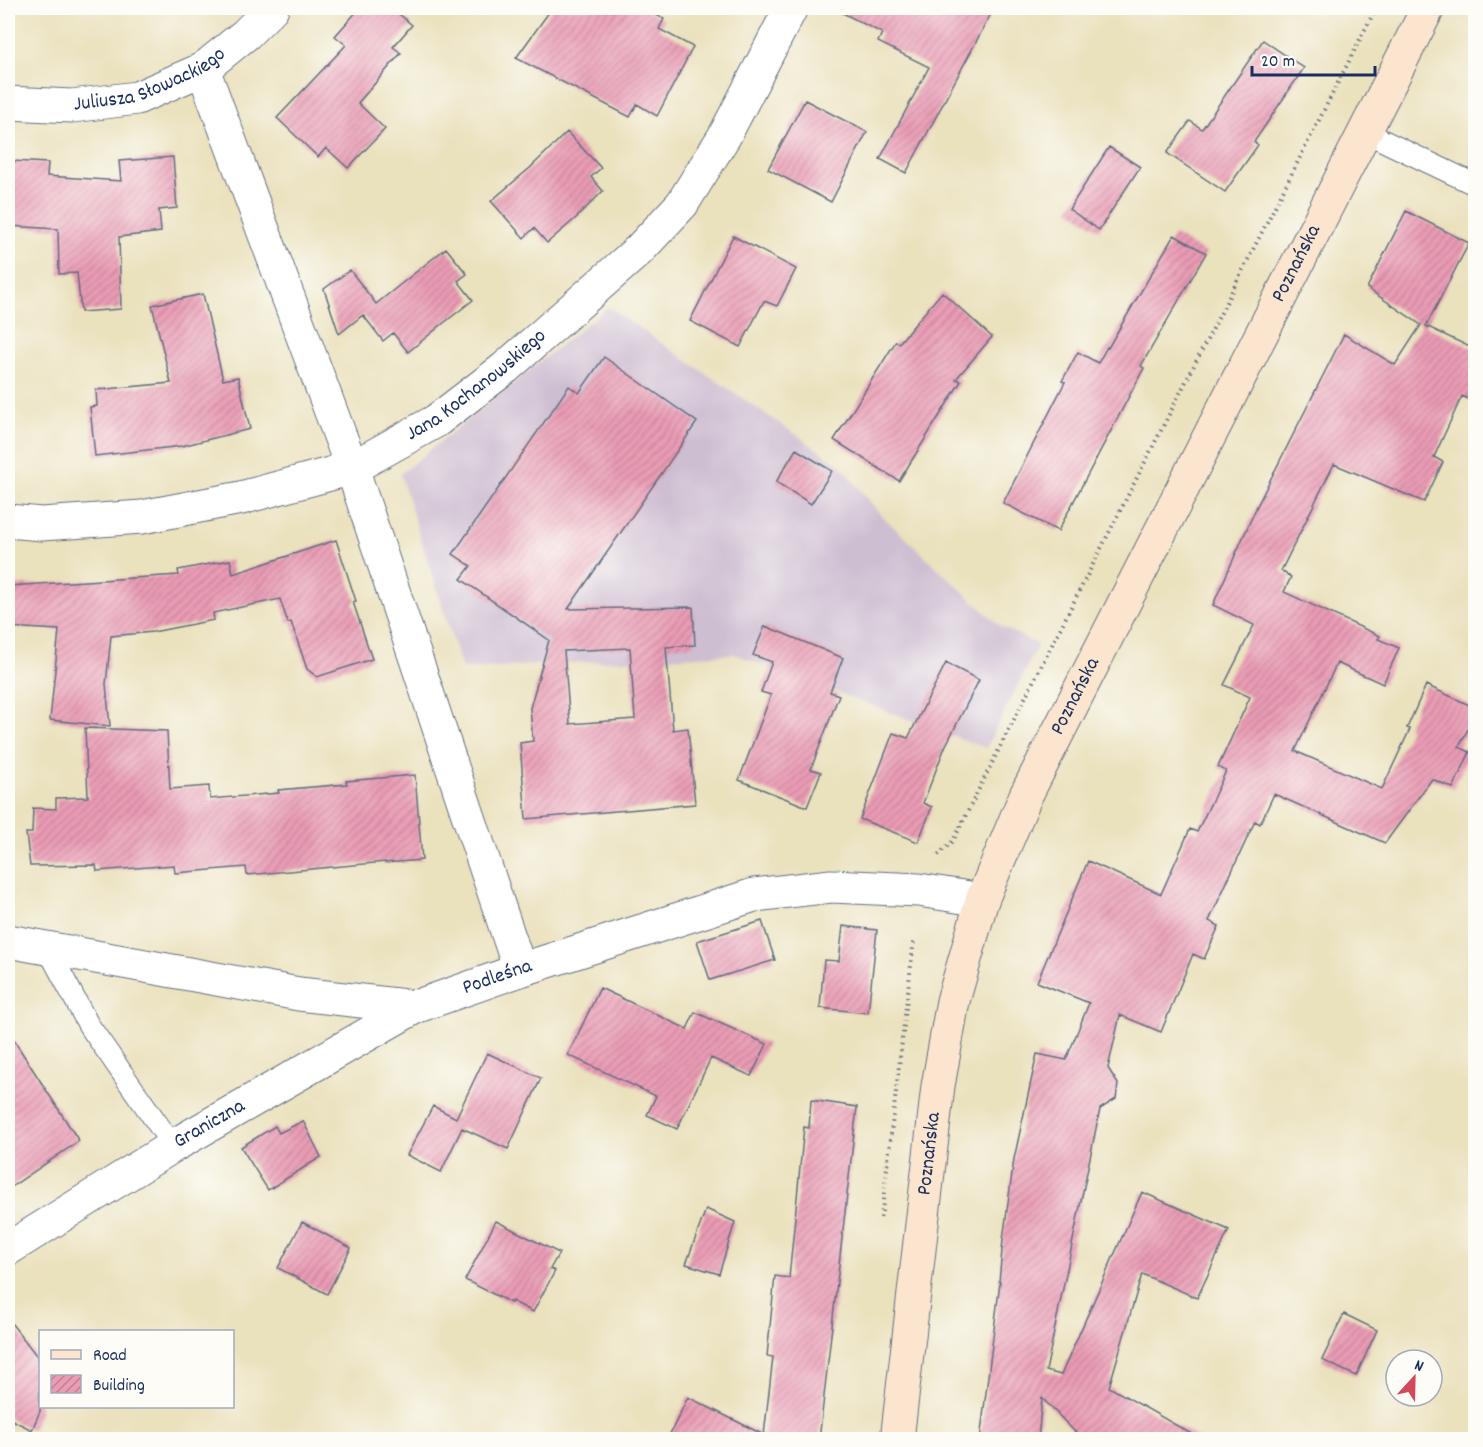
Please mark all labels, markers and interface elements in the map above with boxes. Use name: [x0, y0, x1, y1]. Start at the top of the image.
scale bar: [1252, 39, 1375, 77]
street label: Juliusza Słowackiego: [72, 41, 233, 121]
text: 20 m: [1261, 50, 1295, 75]
street label: Poznańska: [1265, 219, 1330, 308]
street label: Jana Kochanowskiego: [401, 322, 554, 450]
street label: Poznańska: [1044, 652, 1109, 741]
street label: Podleśna: [459, 952, 537, 1004]
street label: Graniczna: [169, 1092, 252, 1157]
street label: Poznańska: [910, 1110, 950, 1197]
legend: [39, 1330, 234, 1408]
text: Road: [93, 1344, 127, 1369]
north arrow: [1384, 1348, 1444, 1408]
text: N: [1411, 1354, 1427, 1379]
text: Building: [93, 1374, 145, 1399]

